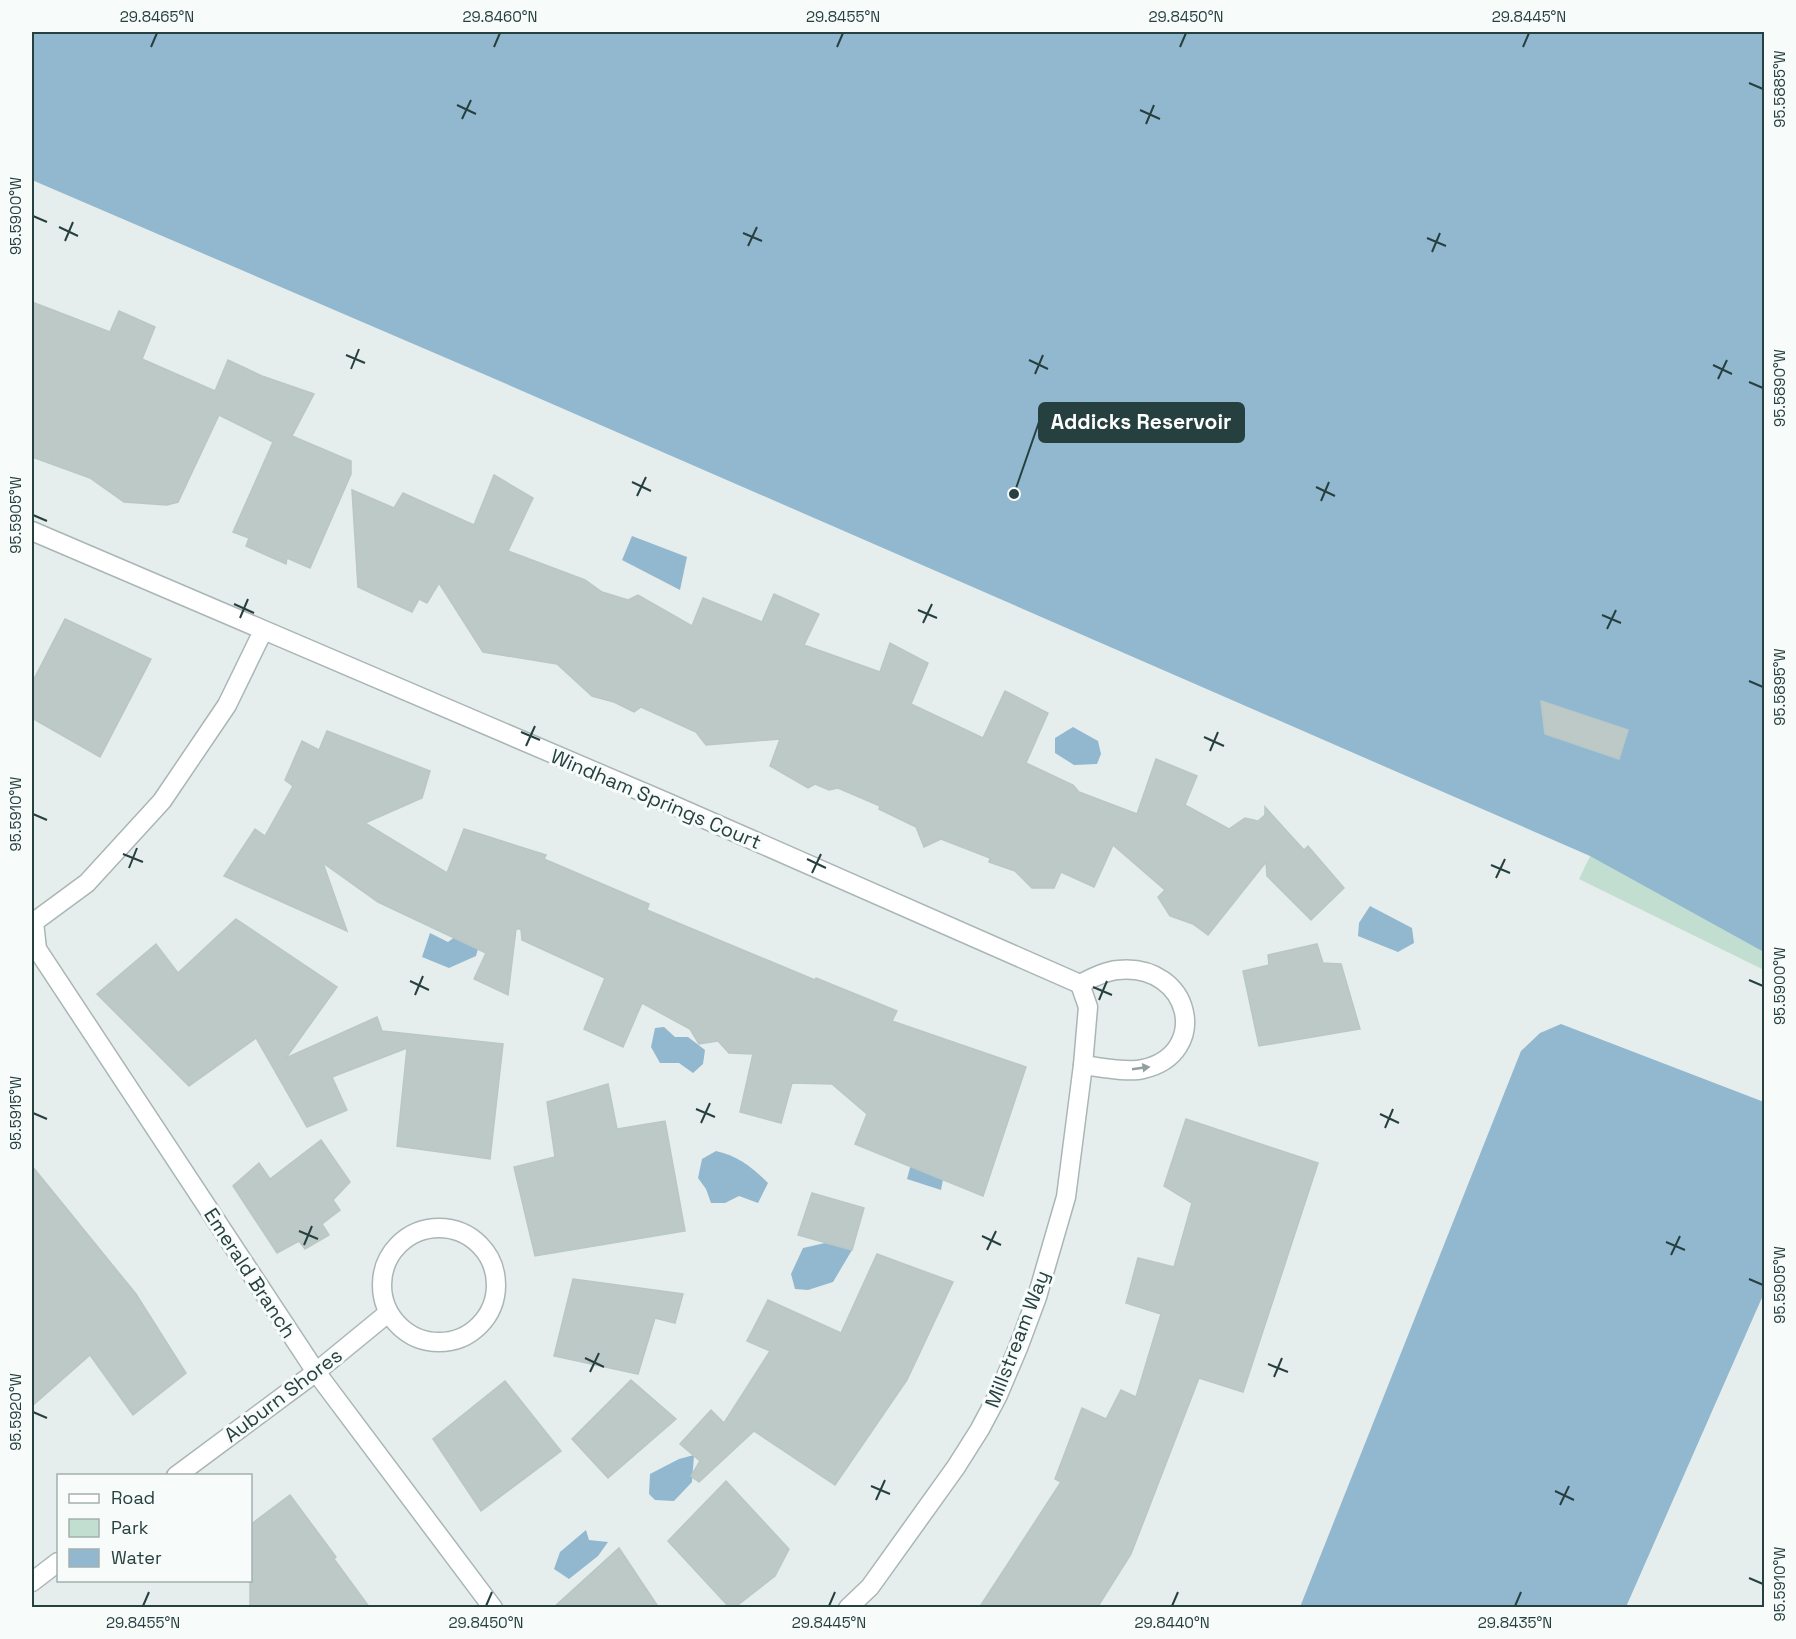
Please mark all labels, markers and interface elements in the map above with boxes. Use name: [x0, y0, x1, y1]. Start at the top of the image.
text: 29.8465°N: [120, 7, 194, 26]
text: 29.8460°N: [462, 7, 538, 26]
text: 29.8455°N: [806, 7, 880, 26]
text: 29.8450°N: [1149, 7, 1223, 26]
text: 29.8445°N: [1492, 7, 1566, 26]
text: 95.5885°W: [1770, 50, 1789, 128]
text: 95.5900°W: [6, 177, 25, 255]
text: 95.5890°W: [1770, 349, 1789, 427]
callout: Addicks Reservoir: [1039, 403, 1244, 442]
text: Addicks Reservoir: [1051, 408, 1231, 435]
text: 95.5905°W: [6, 476, 25, 554]
text: 95.5895°W: [1770, 648, 1789, 726]
street label: Windham Springs Court: [547, 743, 765, 855]
text: 95.5910°W: [6, 777, 25, 851]
text: 95.5900°W: [1770, 947, 1789, 1025]
one-way arrow: [1132, 1064, 1151, 1073]
text: 95.5915°W: [6, 1076, 25, 1150]
street label: Emerald Branch: [198, 1203, 302, 1343]
text: 95.5905°W: [1770, 1246, 1789, 1324]
street label: Millstream Way: [979, 1267, 1055, 1411]
street label: Auburn Shores: [219, 1342, 347, 1448]
text: 95.5920°W: [6, 1373, 25, 1451]
legend: [57, 1474, 252, 1582]
text: Road: [111, 1486, 155, 1509]
text: Park: [111, 1516, 149, 1539]
text: Water: [111, 1546, 162, 1569]
text: 95.5910°W: [1770, 1547, 1789, 1621]
text: 29.8455°N: [106, 1613, 180, 1632]
text: 29.8450°N: [449, 1613, 523, 1632]
text: 29.8445°N: [792, 1613, 866, 1632]
text: 29.8440°N: [1134, 1613, 1210, 1632]
text: 29.8435°N: [1478, 1613, 1552, 1632]

